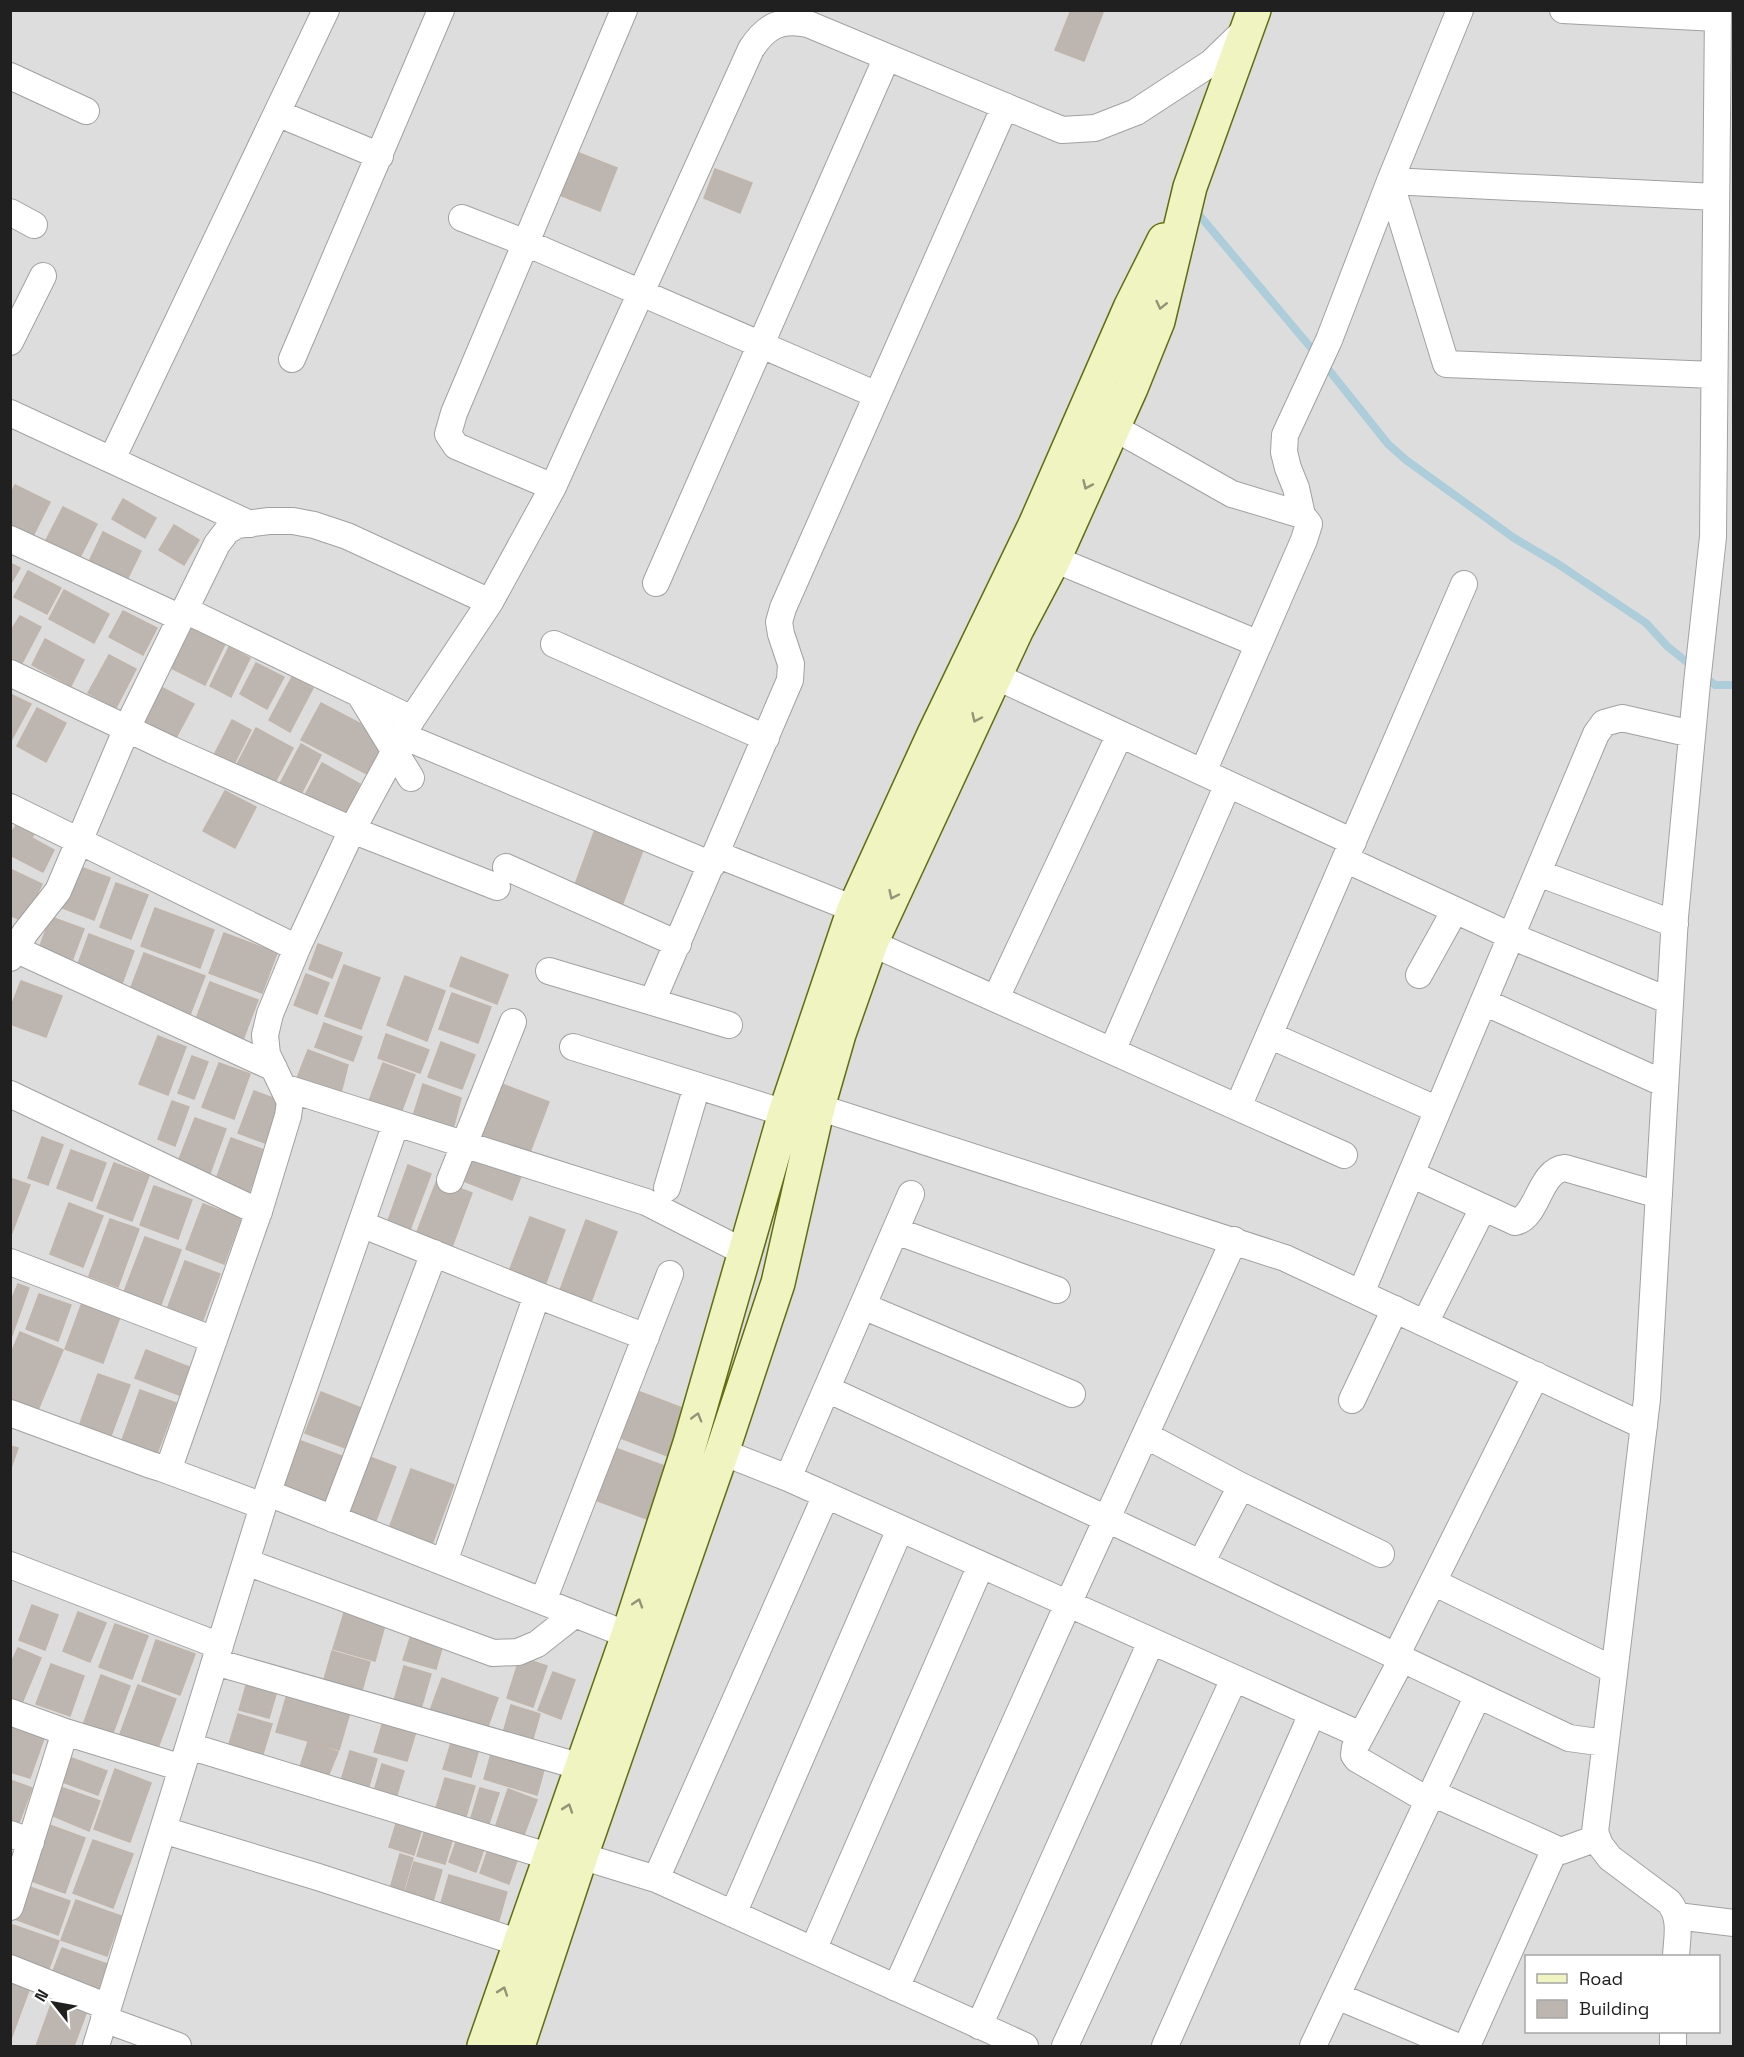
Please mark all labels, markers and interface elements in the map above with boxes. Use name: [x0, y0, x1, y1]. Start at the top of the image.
one-way arrow: [1156, 300, 1169, 310]
one-way arrow: [1082, 479, 1094, 490]
one-way arrow: [971, 712, 983, 723]
one-way arrow: [889, 888, 901, 899]
one-way arrow: [690, 1412, 702, 1423]
one-way arrow: [631, 1598, 644, 1609]
one-way arrow: [561, 1803, 574, 1813]
legend: [1525, 1955, 1720, 2033]
text: Road: [1579, 1967, 1623, 1990]
north arrow: [24, 1973, 84, 2033]
text: N: [30, 1986, 53, 2006]
one-way arrow: [496, 1986, 509, 1997]
text: Building: [1579, 1997, 1649, 2020]

